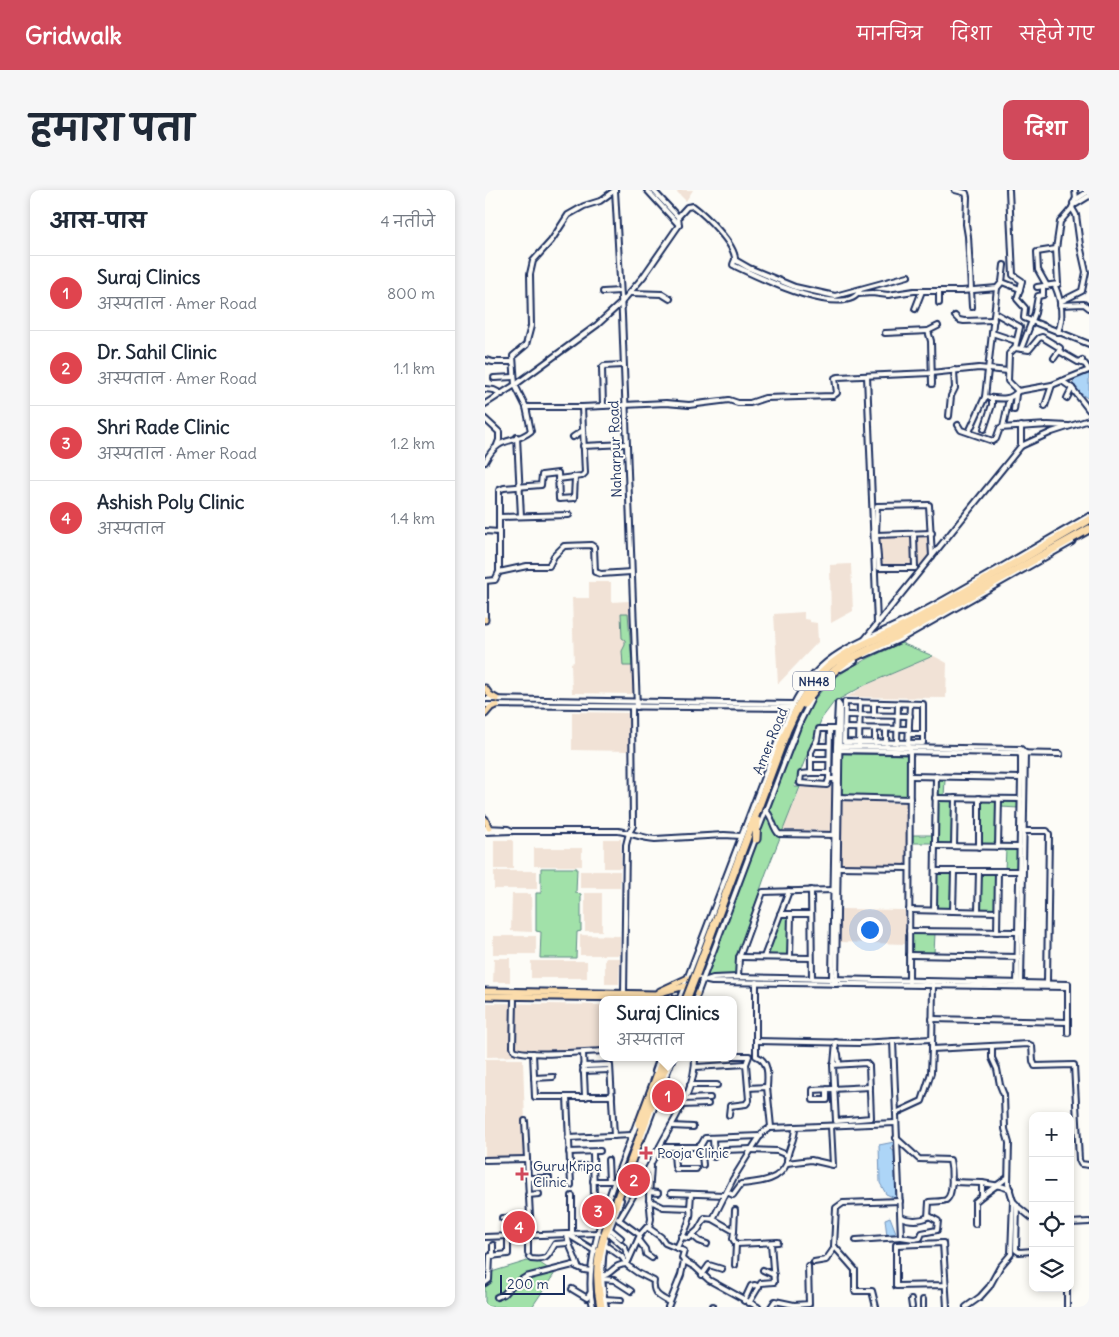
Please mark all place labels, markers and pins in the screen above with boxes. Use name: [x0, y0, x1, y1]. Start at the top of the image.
pin: 1: [652, 1077, 684, 1115]
place label: Pooja Clinic: [657, 1144, 729, 1162]
marker: Pooja Clinic: [639, 1146, 653, 1160]
place label: Guru Kripa Clinic: [533, 1157, 602, 1191]
pin: 2: [618, 1161, 650, 1199]
marker: Guru Kripa Clinic: [515, 1167, 529, 1181]
pin: 3: [582, 1192, 614, 1230]
pin: 4: [503, 1208, 535, 1246]

